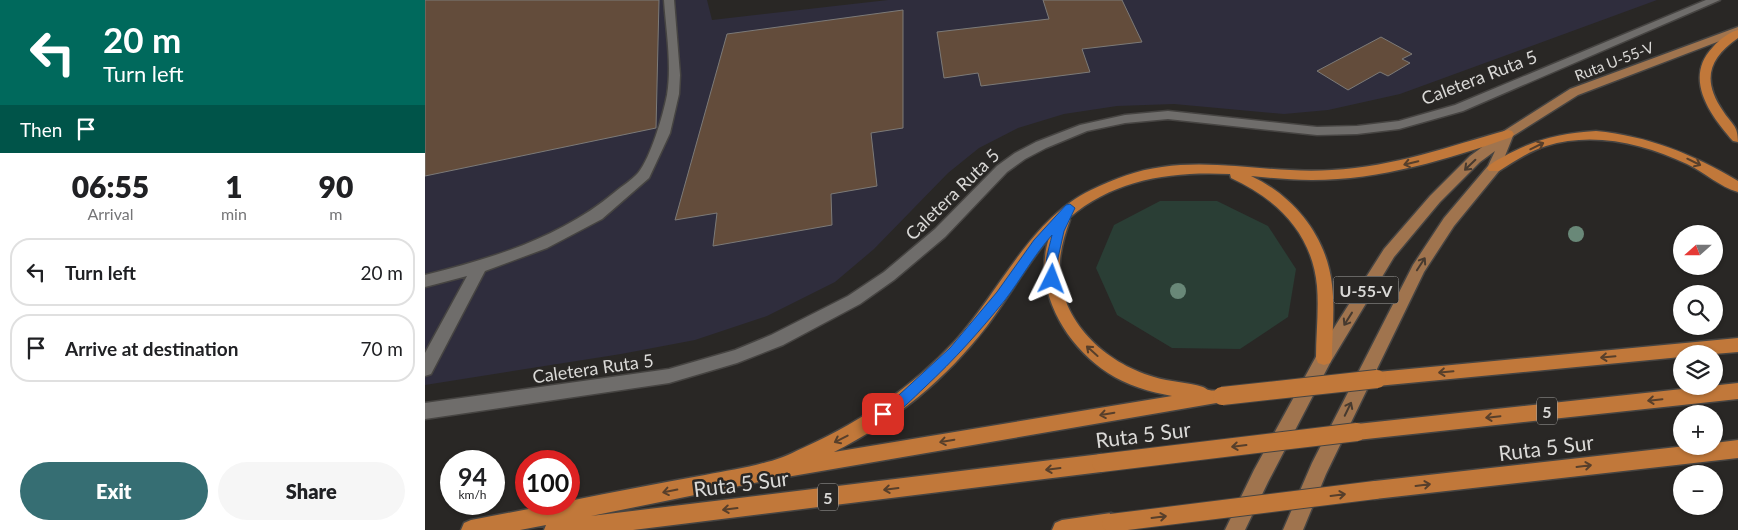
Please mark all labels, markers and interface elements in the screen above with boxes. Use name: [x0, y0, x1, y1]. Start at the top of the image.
text: 20 m: [103, 18, 181, 60]
icon: left: [20, 20, 85, 85]
street label: Ruta U-55-V: [1572, 37, 1657, 84]
street label: Caletera Ruta 5: [1418, 45, 1540, 109]
text: Turn left: [103, 60, 184, 87]
icon: arrive: [72, 115, 100, 143]
text: Then: [20, 118, 62, 141]
one-way arrow: [1529, 140, 1544, 150]
street label: Caletera Ruta 5: [901, 144, 1003, 244]
one-way arrow: [1686, 158, 1701, 167]
one-way arrow: [1403, 159, 1419, 168]
one-way arrow: [1463, 159, 1476, 171]
text: 06:55: [72, 168, 149, 204]
text: 1: [225, 168, 243, 204]
text: 90: [319, 168, 353, 204]
text: Arrival: [87, 204, 134, 223]
text: min: [221, 204, 247, 223]
text: m: [329, 204, 343, 223]
north arrow: [1673, 225, 1723, 275]
map controls: [1673, 225, 1723, 515]
position arrow: [1025, 252, 1077, 304]
icon: left: [22, 258, 50, 286]
one-way arrow: [1416, 258, 1426, 272]
text: Turn left: [65, 261, 136, 284]
text: 20 m: [360, 261, 403, 284]
road number: U-55-V: [1333, 276, 1399, 304]
button: search: [1673, 285, 1723, 335]
one-way arrow: [1343, 312, 1353, 326]
icon: arrive: [22, 334, 50, 362]
text: Arrive at destination: [65, 337, 238, 360]
text: 70 m: [360, 337, 403, 360]
one-way arrow: [1085, 345, 1098, 356]
button: layers: [1673, 345, 1723, 395]
street label: Caletera Ruta 5: [531, 349, 655, 387]
one-way arrow: [1600, 352, 1616, 362]
one-way arrow: [1438, 367, 1454, 377]
pin: [862, 393, 904, 435]
one-way arrow: [1647, 395, 1663, 404]
road number: 5: [1537, 398, 1557, 424]
icon: arrive: [869, 400, 897, 428]
one-way arrow: [1344, 402, 1353, 417]
button: +: [1673, 405, 1723, 455]
one-way arrow: [1099, 410, 1115, 420]
one-way arrow: [1485, 412, 1501, 422]
street label: Ruta 5 Sur: [1094, 416, 1192, 452]
street label: Ruta 5 Sur: [1497, 429, 1595, 465]
one-way arrow: [834, 434, 849, 444]
one-way arrow: [939, 436, 955, 446]
one-way arrow: [1231, 441, 1247, 451]
speed limit sign: 100: [515, 450, 580, 515]
text: 94: [458, 461, 487, 491]
one-way arrow: [1576, 461, 1592, 471]
button: Exit: [20, 462, 208, 520]
button: Share: [218, 462, 405, 520]
one-way arrow: [1045, 464, 1061, 474]
street label: Ruta 5 Sur: [692, 465, 790, 501]
button: −: [1673, 465, 1723, 515]
one-way arrow: [1415, 480, 1431, 490]
road number: 5: [818, 484, 838, 511]
one-way arrow: [884, 484, 900, 494]
one-way arrow: [662, 486, 678, 496]
text: km/h: [458, 487, 487, 502]
one-way arrow: [1330, 490, 1346, 500]
one-way arrow: [723, 504, 739, 514]
one-way arrow: [1151, 512, 1167, 522]

